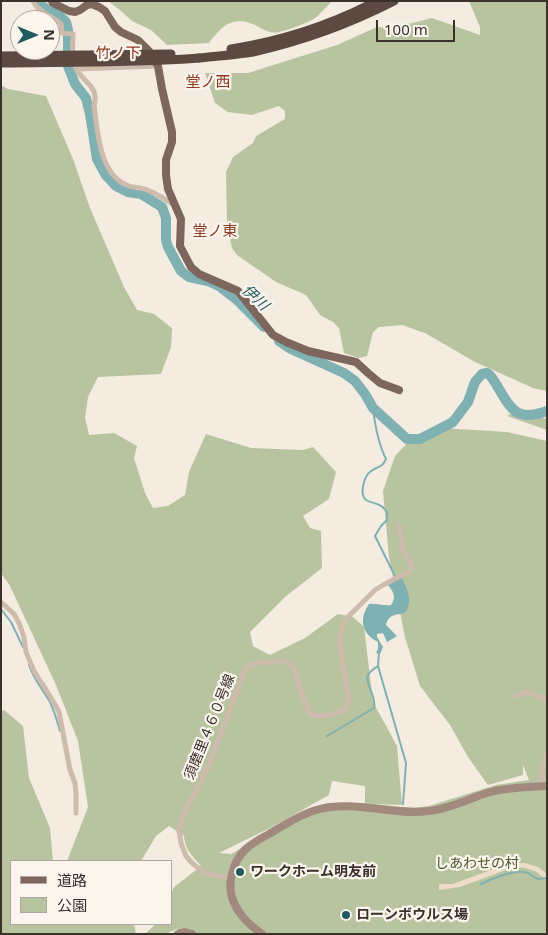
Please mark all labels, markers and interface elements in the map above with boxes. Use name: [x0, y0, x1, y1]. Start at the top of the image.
north arrow: [10, 10, 60, 60]
scale bar: [378, 10, 457, 42]
text: 100 m: [384, 19, 428, 39]
text: N: [40, 29, 59, 41]
district label: 竹ノ下: [96, 45, 140, 63]
district label: 堂ノ西: [186, 74, 230, 92]
district label: 堂ノ東: [193, 223, 237, 241]
water label: 伊川: [238, 281, 272, 315]
street label: 須磨里４６０号線: [181, 672, 239, 782]
park label: しあわせの村: [435, 856, 519, 872]
legend: [10, 860, 172, 925]
place label: ワークホーム明友前: [250, 864, 376, 880]
marker: ワークホーム明友前: [234, 866, 246, 878]
text: 道路: [57, 870, 87, 890]
text: 公園: [57, 895, 87, 915]
place label: ローンボウルス場: [356, 907, 468, 923]
marker: ローンボウルス場: [340, 909, 352, 921]

